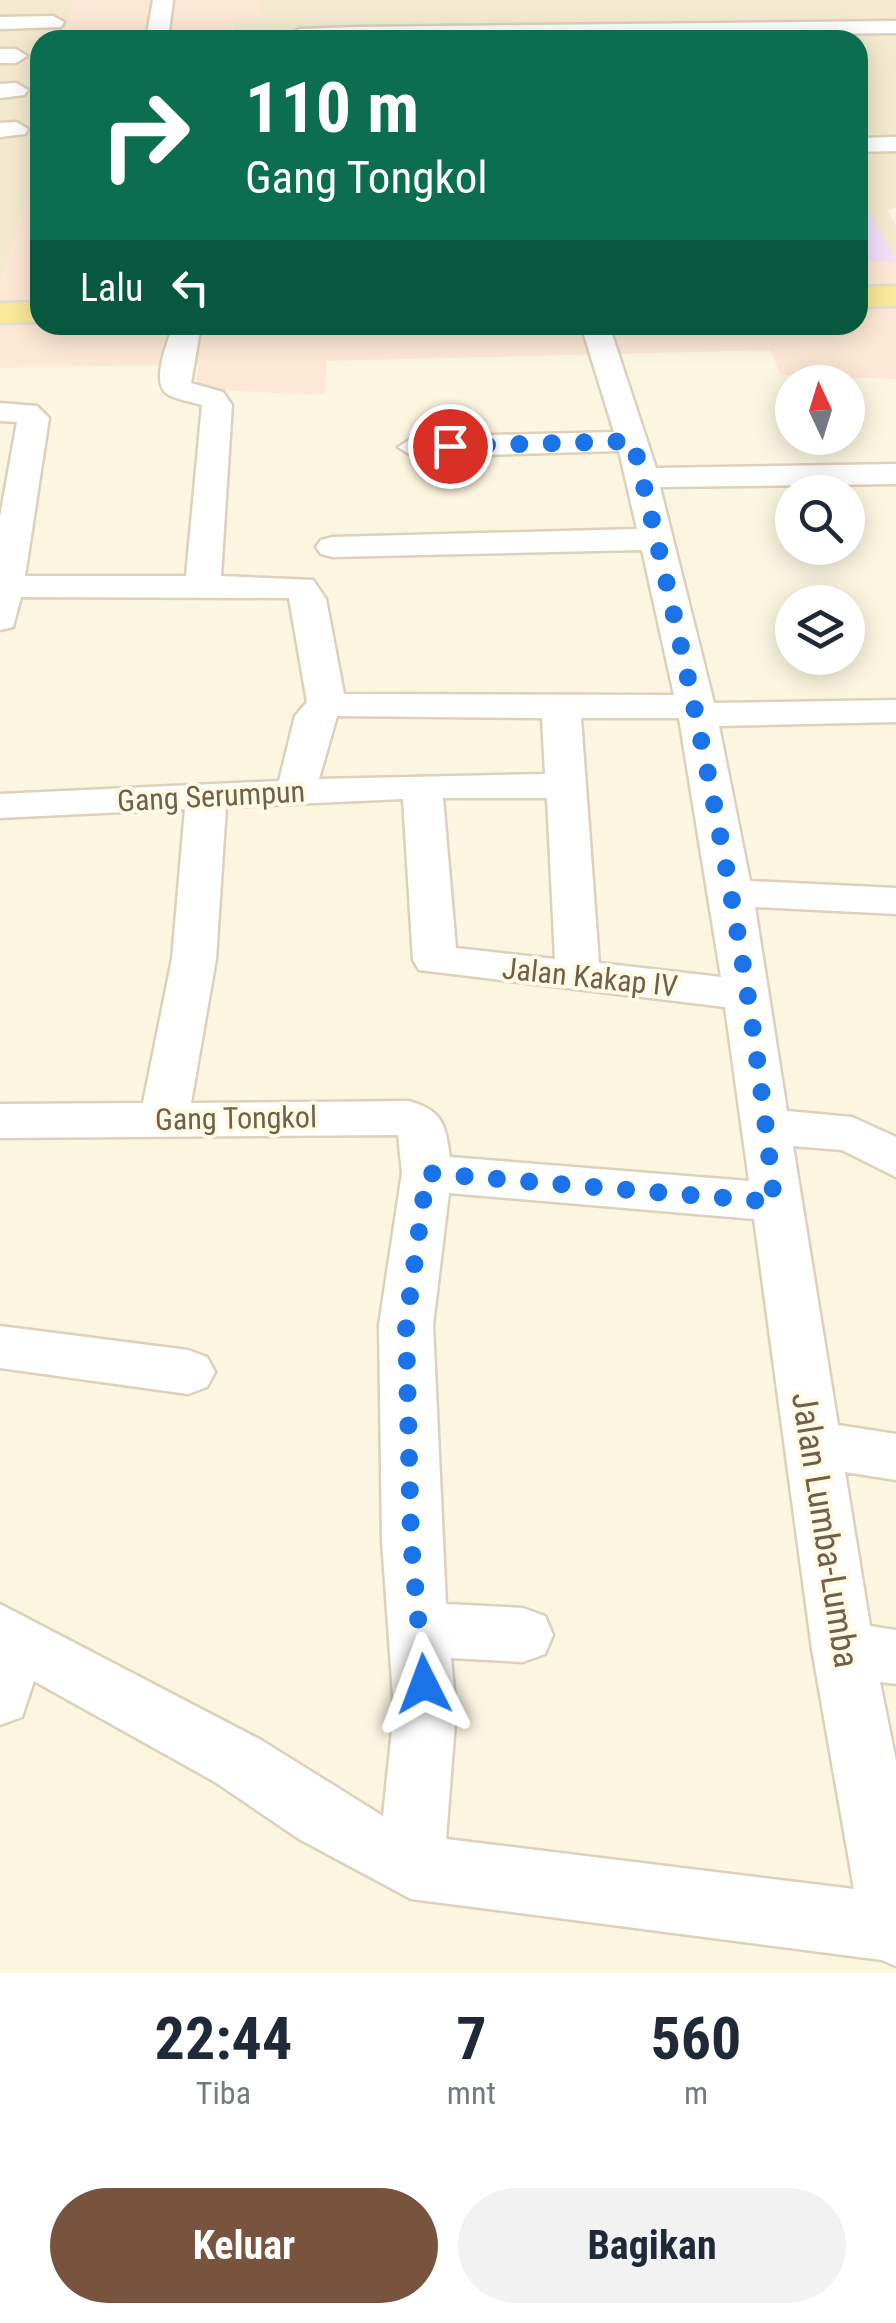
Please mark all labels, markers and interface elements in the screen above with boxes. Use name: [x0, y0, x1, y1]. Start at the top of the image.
text: 110 m: [245, 67, 419, 149]
icon: right: [80, 70, 210, 200]
text: Gang Tongkol: [245, 151, 488, 204]
icon: left: [163, 260, 218, 315]
text: Lalu: [80, 266, 143, 310]
north arrow: [775, 365, 865, 455]
map controls: [775, 365, 865, 675]
pin: [408, 404, 493, 489]
icon: arrive: [423, 419, 478, 474]
button: search: [775, 475, 865, 565]
button: layers: [775, 585, 865, 675]
street label: Gang Serumpun: [116, 774, 306, 818]
street label: Jalan Kakap IV: [501, 950, 680, 1004]
street label: Gang Tongkol: [155, 1099, 317, 1137]
street label: Jalan Lumba-Lumba: [783, 1389, 867, 1671]
position arrow: [372, 1632, 476, 1736]
text: 22:44: [155, 2003, 292, 2074]
text: 7: [456, 2003, 487, 2074]
text: 560: [650, 2003, 741, 2074]
text: Tiba: [196, 2074, 251, 2112]
text: mnt: [447, 2074, 496, 2112]
text: m: [684, 2074, 708, 2112]
button: Keluar: [50, 2188, 438, 2303]
button: Bagikan: [458, 2188, 846, 2303]

